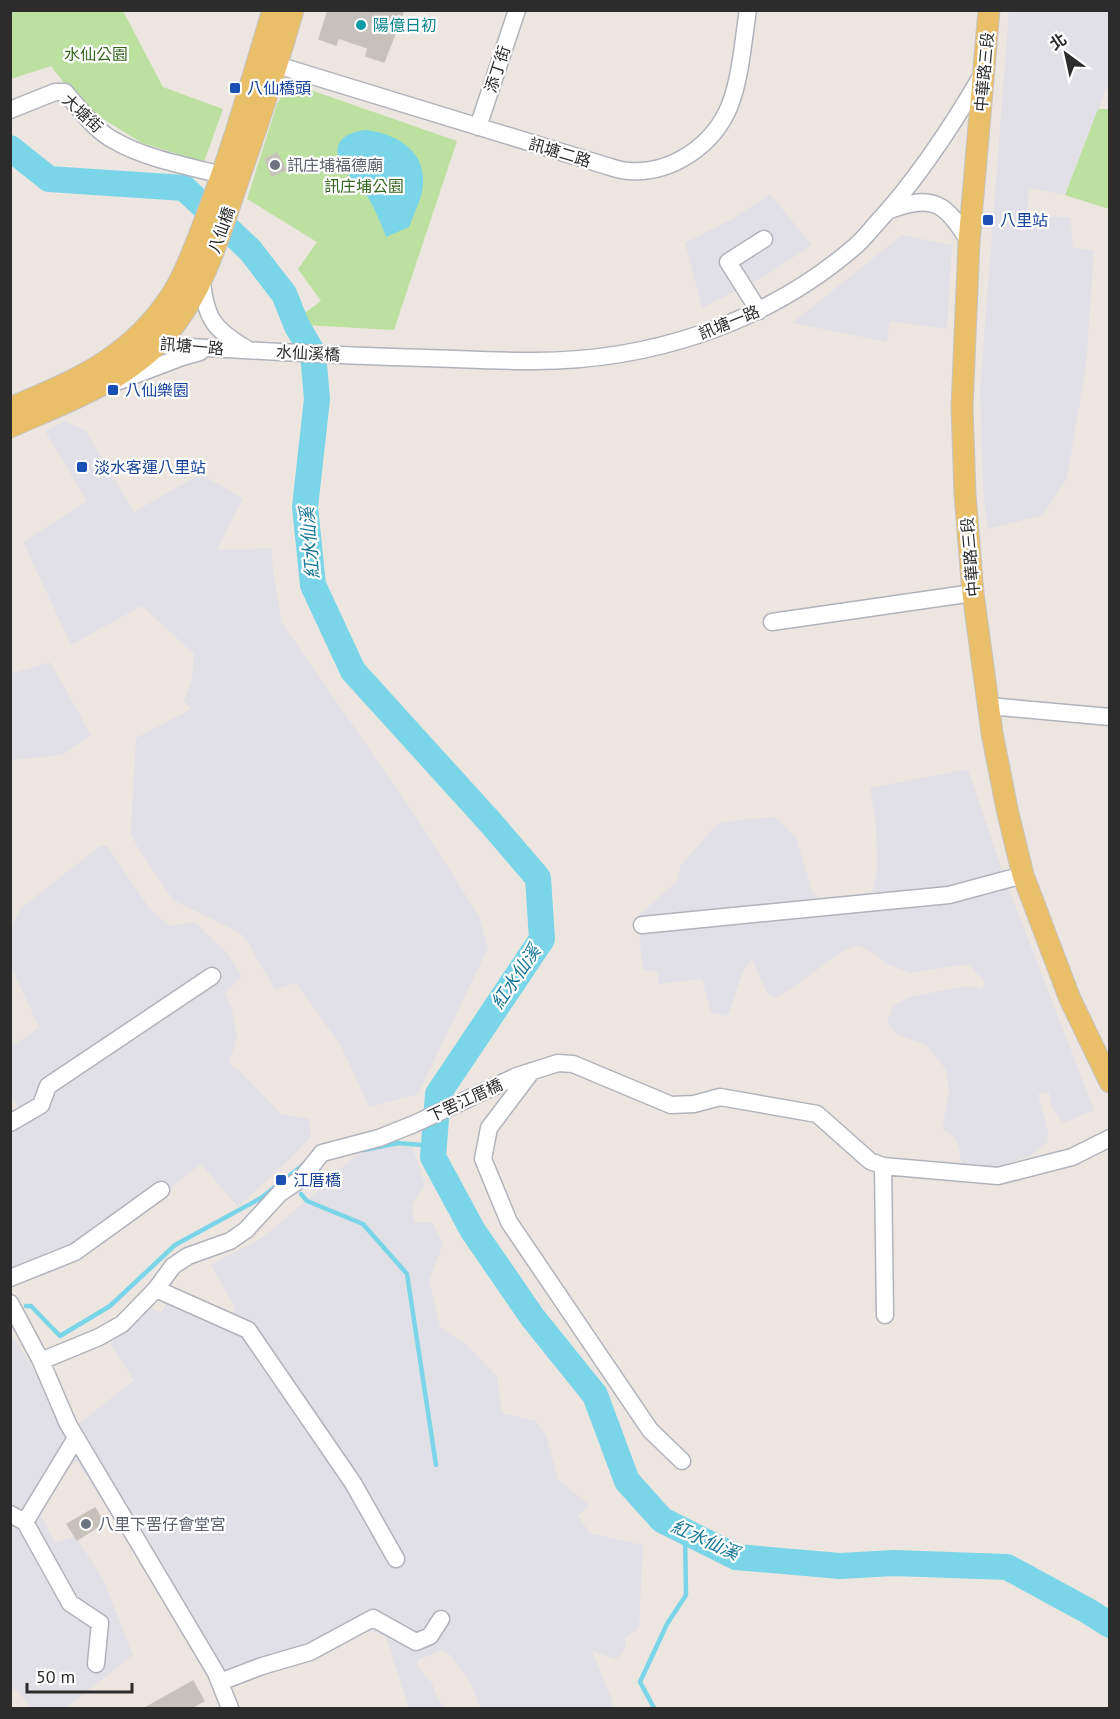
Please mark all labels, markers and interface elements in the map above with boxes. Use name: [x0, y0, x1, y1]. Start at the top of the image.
place label: 陽億日初: [373, 15, 437, 35]
marker: 陽億日初: [354, 18, 368, 32]
north arrow: [1036, 24, 1096, 84]
text: 北: [1046, 29, 1070, 54]
street label: 中華路三段: [971, 31, 997, 113]
street label: 添丁街: [480, 43, 514, 95]
park label: 水仙公園: [64, 44, 128, 64]
place label: 八仙橋頭: [247, 78, 311, 98]
marker: 八仙橋頭: [228, 81, 242, 95]
street label: 大塘街: [59, 89, 107, 137]
street label: 訊塘二路: [526, 133, 594, 171]
place label: 訊庄埔福德廟: [287, 155, 383, 175]
marker: 訊庄埔福德廟: [268, 158, 282, 172]
park label: 訊庄埔公園: [324, 176, 404, 196]
street label: 八仙橋: [203, 204, 239, 256]
place label: 八里站: [1000, 210, 1048, 230]
marker: 八里站: [981, 213, 995, 227]
street label: 訊塘一路: [696, 301, 762, 343]
street label: 訊塘一路: [159, 333, 225, 359]
street label: 水仙溪橋: [276, 341, 340, 365]
place label: 八仙樂園: [125, 380, 189, 400]
marker: 八仙樂園: [106, 383, 120, 397]
place label: 淡水客運八里站: [94, 457, 206, 477]
marker: 淡水客運八里站: [75, 460, 89, 474]
water label: 紅水仙溪: [295, 503, 324, 580]
street label: 中華路三段: [957, 516, 983, 598]
water label: 紅水仙溪: [486, 938, 547, 1013]
street label: 下罟江厝橋: [425, 1074, 505, 1126]
place label: 江厝橋: [293, 1170, 341, 1190]
marker: 江厝橋: [274, 1173, 288, 1187]
place label: 八里下罟仔會堂宮: [98, 1514, 226, 1534]
water label: 紅水仙溪: [668, 1514, 746, 1566]
marker: 八里下罟仔會堂宮: [79, 1517, 93, 1531]
scale bar: [27, 1656, 132, 1694]
text: 50 m: [36, 1665, 75, 1688]

